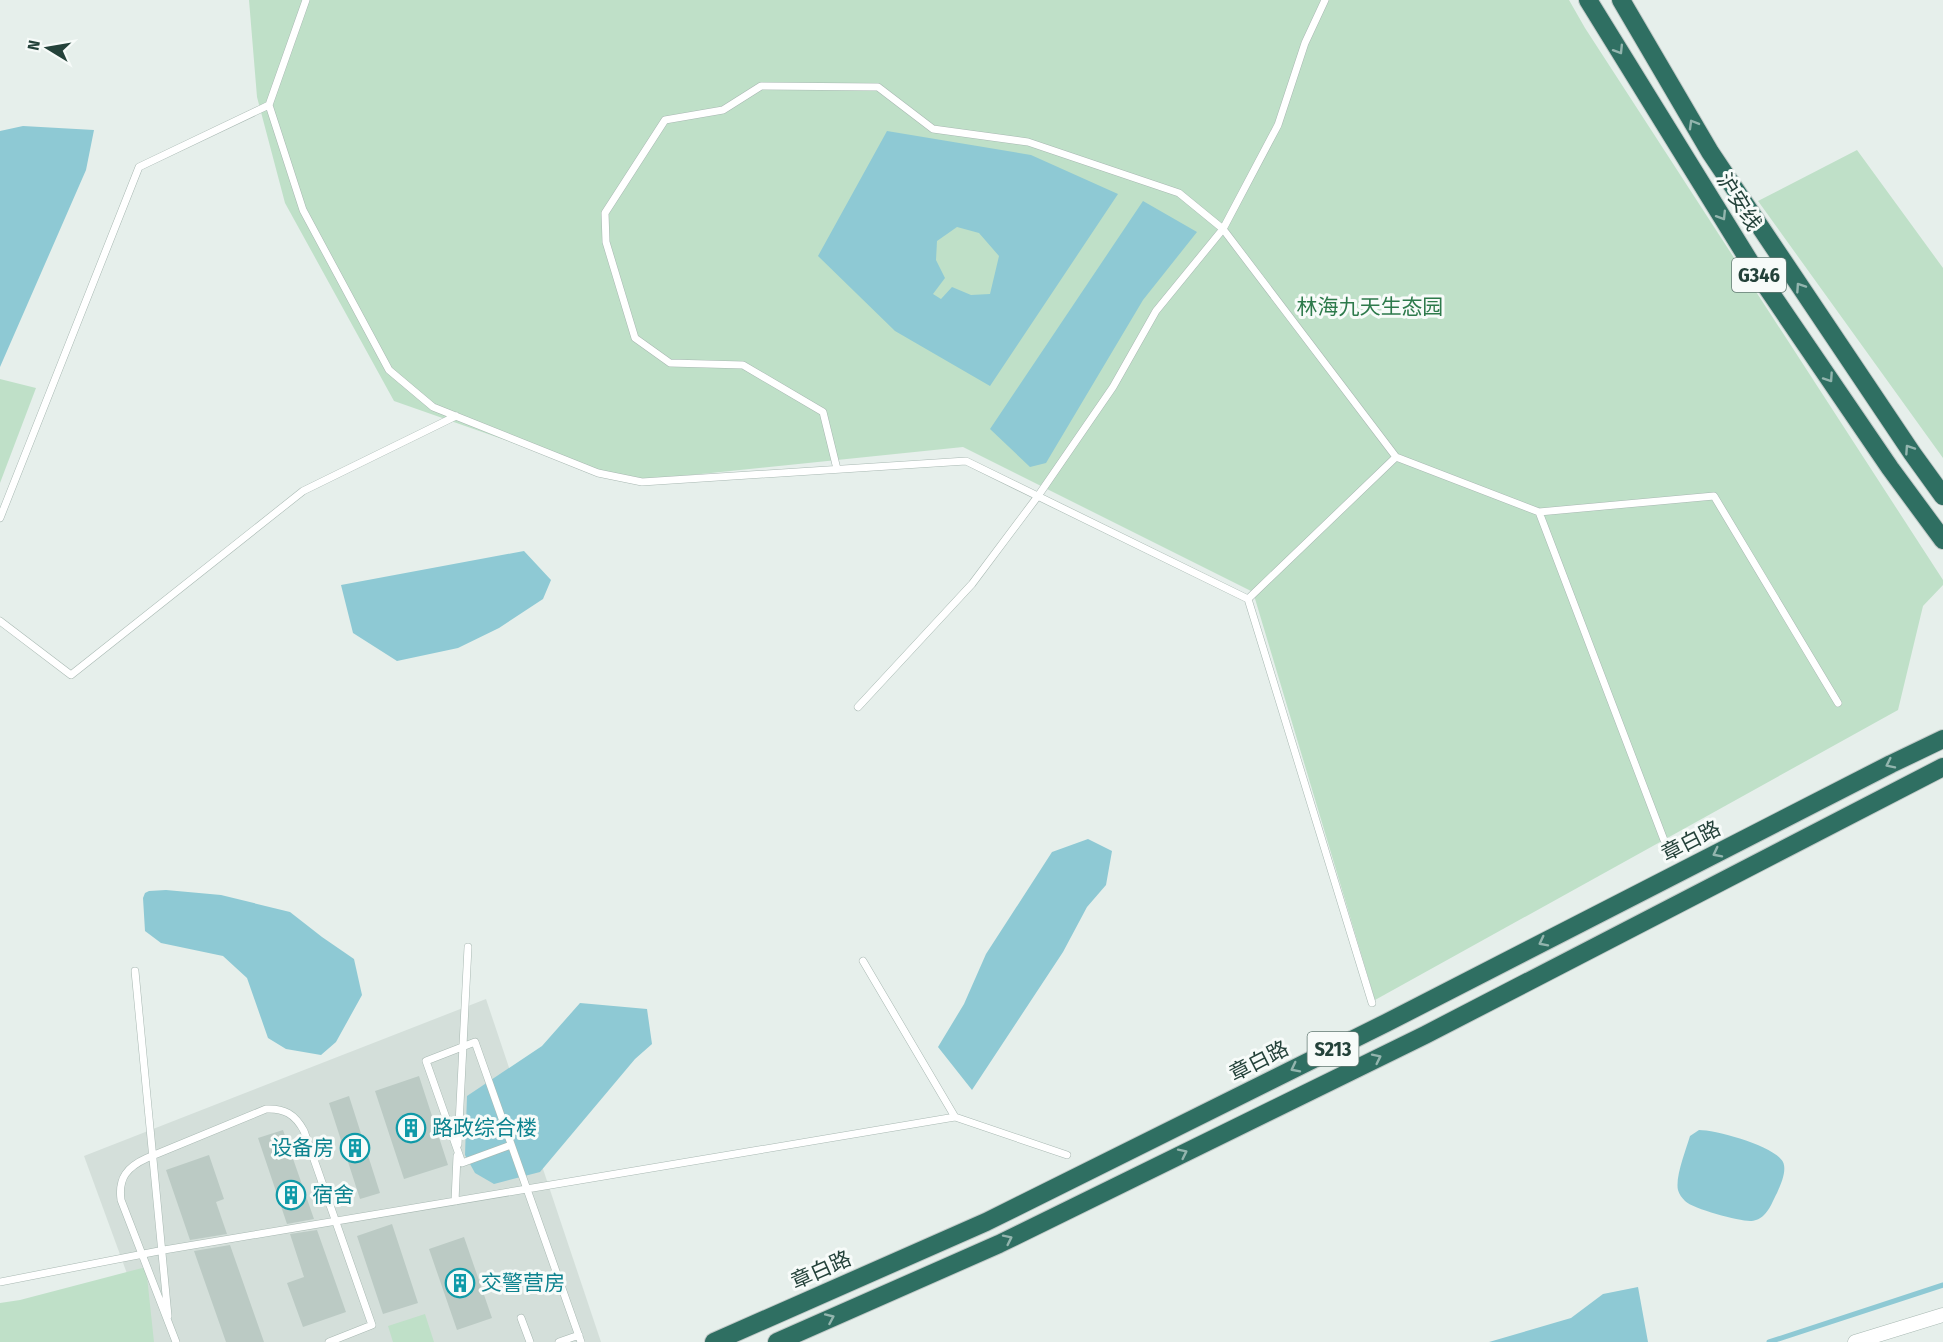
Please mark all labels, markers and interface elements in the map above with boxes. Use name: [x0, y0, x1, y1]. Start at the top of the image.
north arrow: [18, 18, 78, 78]
text: N: [24, 39, 44, 52]
one-way arrow: [1611, 44, 1623, 54]
one-way arrow: [1689, 120, 1700, 130]
street label: 沪安线: [1711, 168, 1767, 236]
one-way arrow: [1714, 210, 1726, 220]
road number: G346: [1732, 258, 1786, 292]
one-way arrow: [1796, 282, 1807, 293]
park label: 林海九天生态园: [1297, 294, 1444, 320]
one-way arrow: [1822, 372, 1833, 383]
one-way arrow: [1905, 444, 1916, 455]
one-way arrow: [1886, 757, 1897, 768]
street label: 章白路: [1657, 815, 1725, 867]
one-way arrow: [1712, 846, 1723, 857]
one-way arrow: [1539, 935, 1550, 946]
road number: S213: [1308, 1032, 1358, 1066]
street label: 章白路: [1225, 1035, 1293, 1087]
one-way arrow: [1371, 1054, 1382, 1066]
one-way arrow: [1290, 1061, 1301, 1073]
building icon: 路政综合楼: [395, 1112, 427, 1144]
place label: 路政综合楼: [432, 1115, 537, 1141]
building icon: 设备房: [339, 1132, 371, 1164]
place label: 设备房: [271, 1135, 334, 1161]
one-way arrow: [1177, 1149, 1188, 1161]
building icon: 宿舍: [275, 1179, 307, 1211]
place label: 宿舍: [312, 1182, 354, 1208]
one-way arrow: [1002, 1235, 1013, 1246]
street label: 章白路: [787, 1245, 855, 1295]
building icon: 交警营房: [444, 1267, 476, 1299]
place label: 交警营房: [481, 1270, 565, 1296]
one-way arrow: [824, 1314, 835, 1326]

